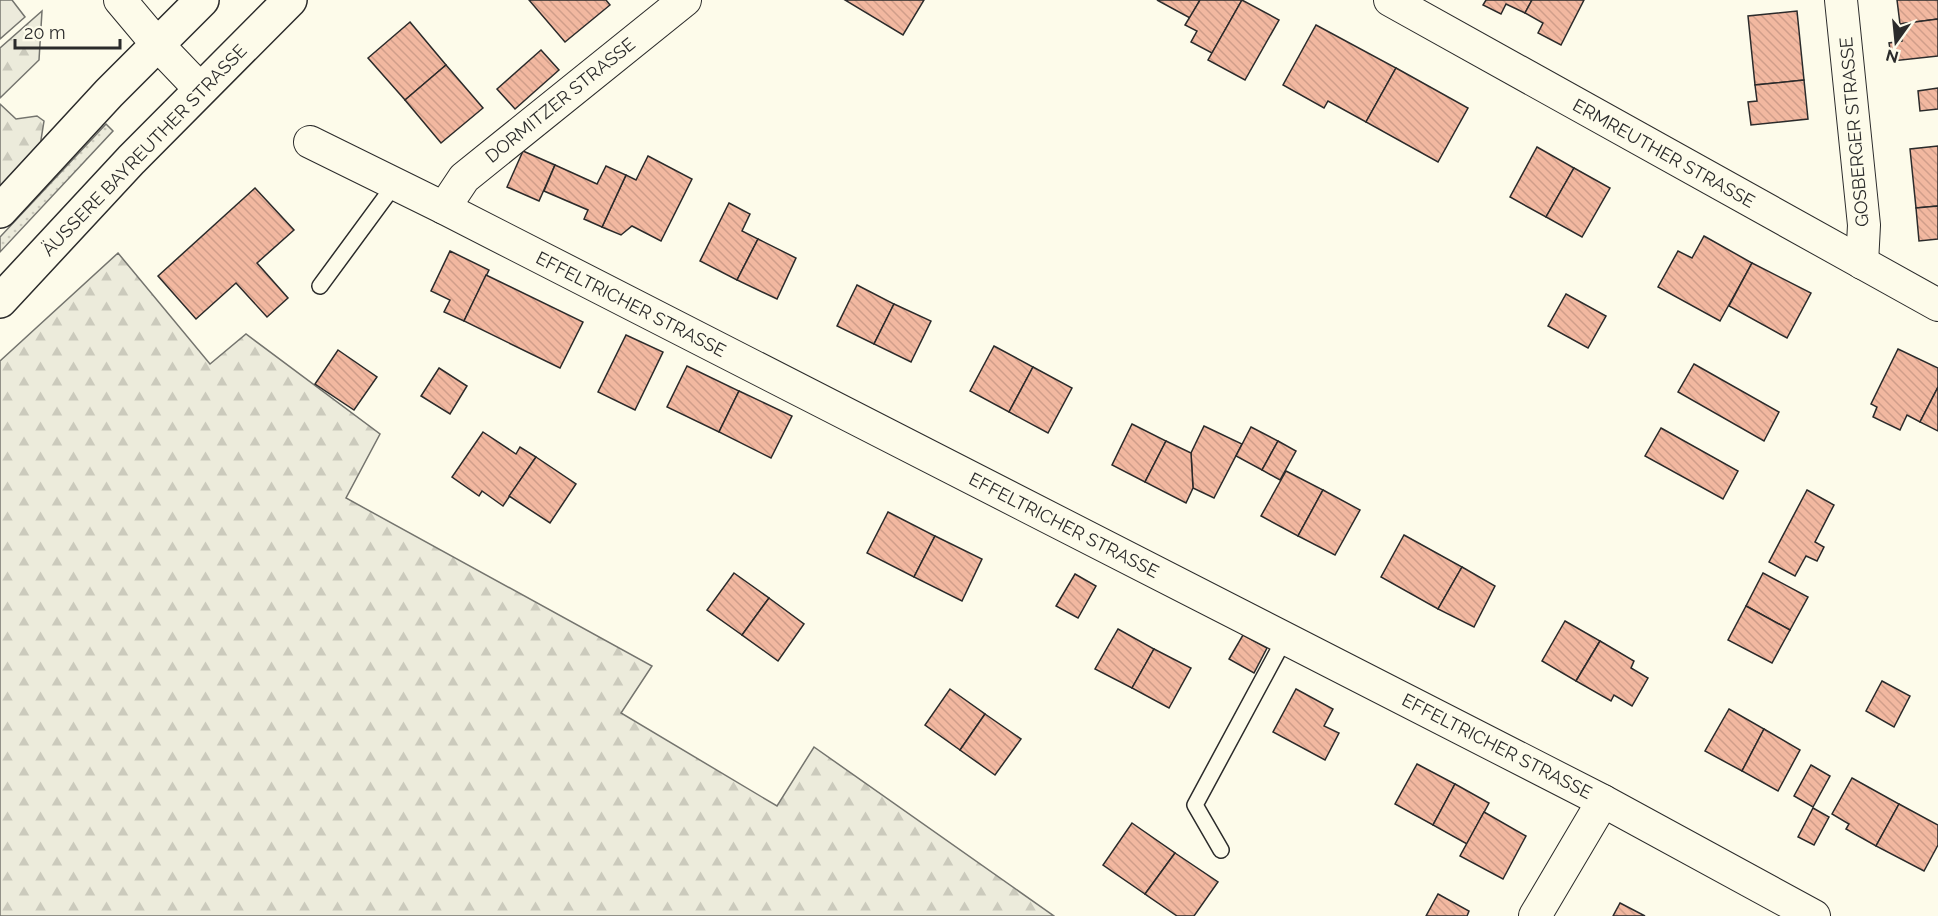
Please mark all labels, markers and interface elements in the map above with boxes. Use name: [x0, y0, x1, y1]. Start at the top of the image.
scale bar: [15, 12, 120, 50]
north arrow: [1866, 12, 1926, 72]
text: 20 m: [24, 22, 66, 43]
street label: DORMITZER STRASSE: [481, 33, 639, 167]
street label: GOSBERGER STRASSE: [1835, 36, 1873, 228]
street label: ÄUSSERE BAYREUTHER STRASSE: [37, 40, 251, 260]
text: N: [1884, 45, 1901, 67]
street label: ERMREUTHER STRASSE: [1569, 94, 1759, 212]
street label: EFFELTRICHER STRASSE: [533, 247, 729, 361]
street label: EFFELTRICHER STRASSE: [966, 468, 1162, 582]
street label: EFFELTRICHER STRASSE: [1399, 689, 1595, 803]

